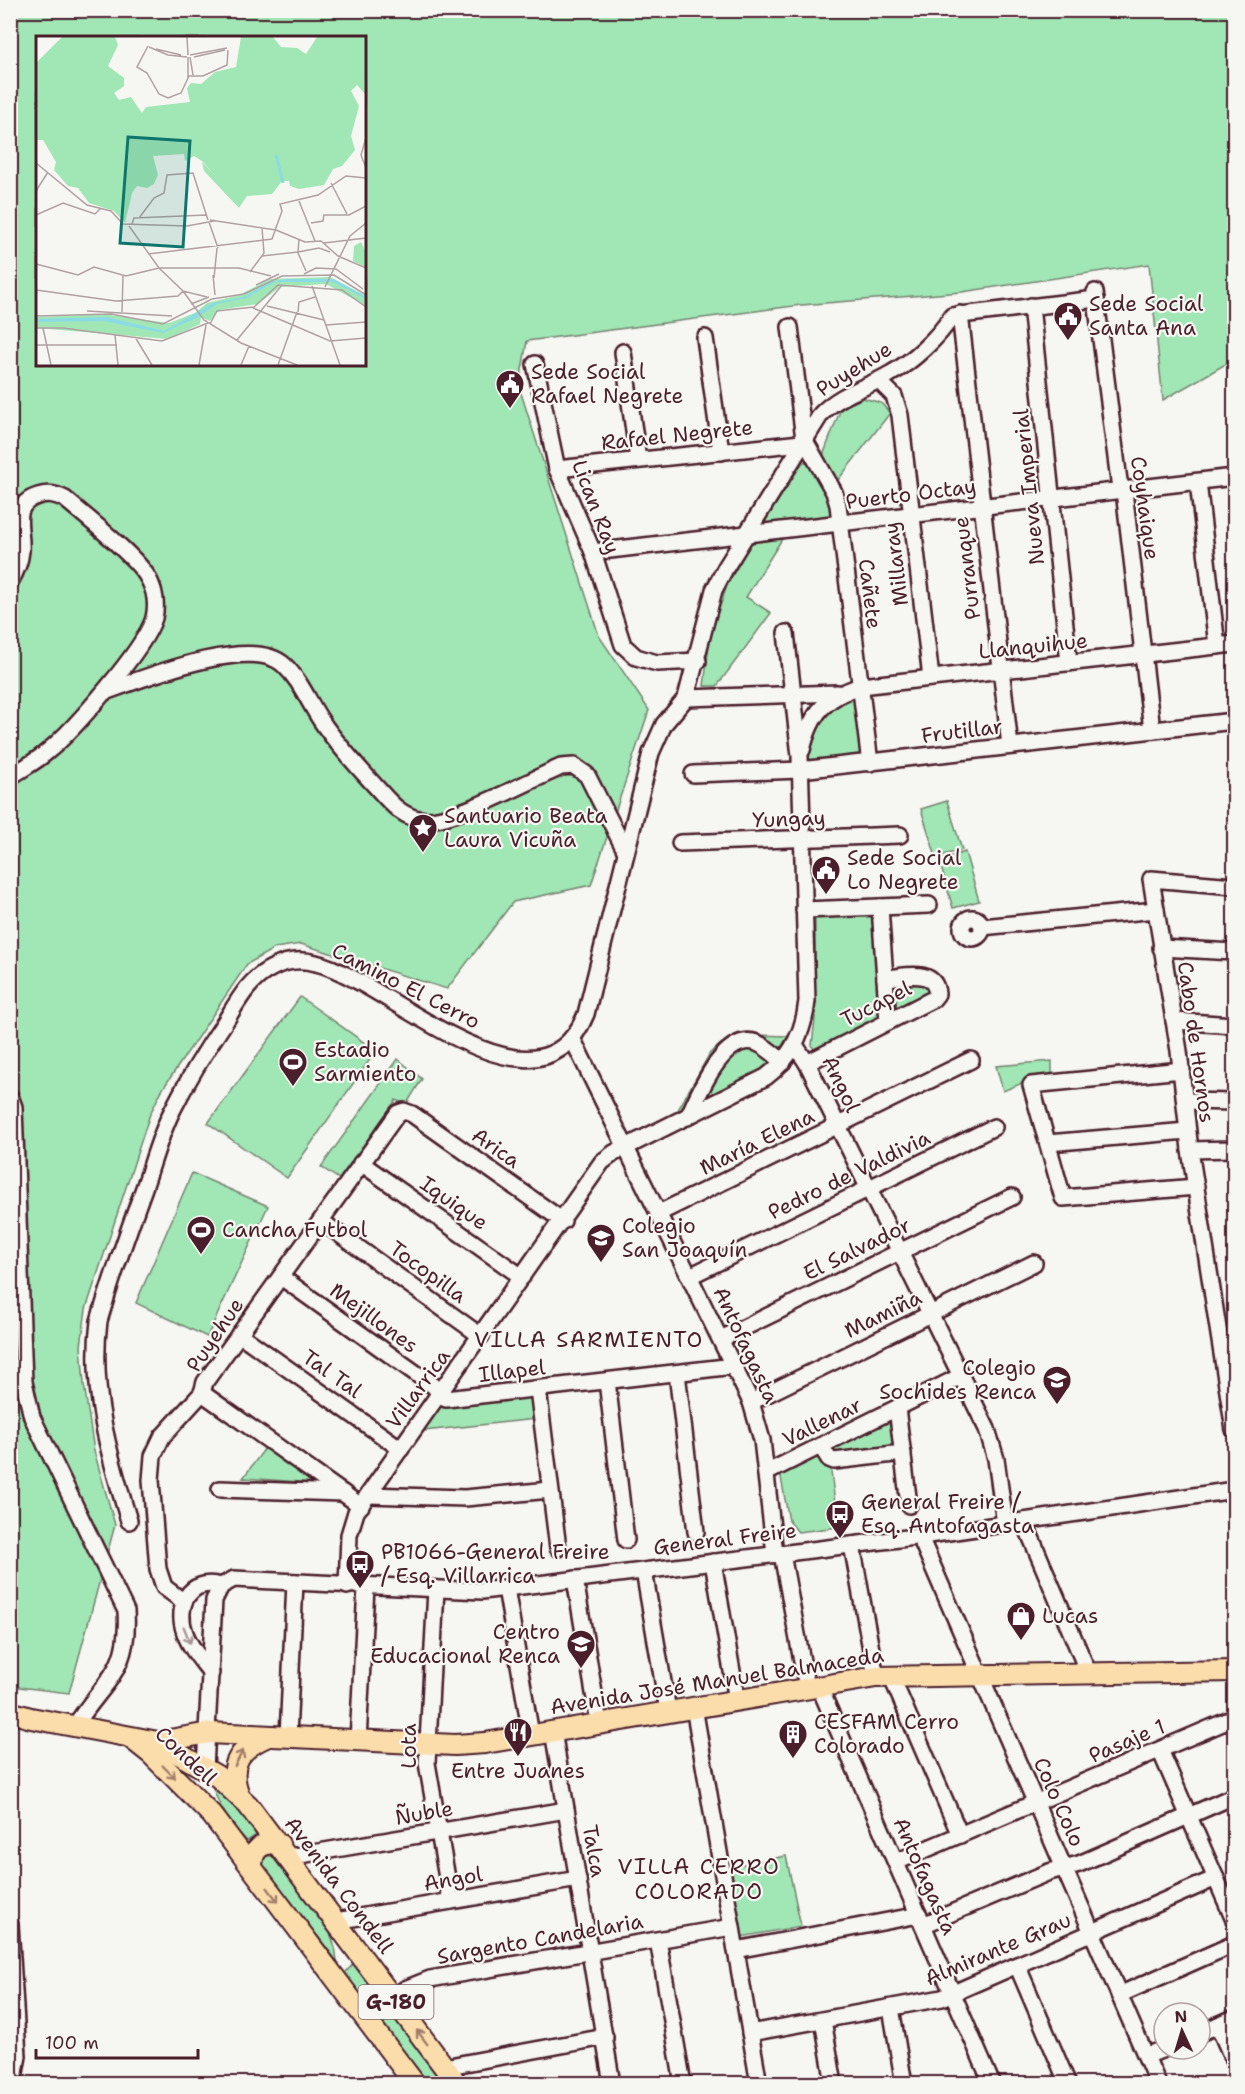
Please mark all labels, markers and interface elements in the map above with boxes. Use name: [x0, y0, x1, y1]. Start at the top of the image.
inset map: [36, 36, 366, 366]
place label: Sede Social Santa Ana: [1089, 290, 1204, 342]
public building icon: Sede Social Santa Ana: [1052, 300, 1084, 342]
street label: Puyehue: [811, 335, 897, 403]
place label: Sede Social Rafael Negrete: [531, 358, 684, 410]
public building icon: Sede Social Rafael Negrete: [494, 368, 526, 410]
street label: Nueva Imperial: [1007, 407, 1051, 566]
street label: Rafael Negrete: [600, 413, 754, 457]
street label: Coyhaique: [1124, 454, 1166, 562]
street label: Lican Ray: [565, 456, 627, 558]
street label: Puerto Octay: [844, 472, 978, 516]
street label: Purranque: [947, 515, 987, 621]
street label: Millaray: [877, 520, 915, 608]
street label: Cañete: [852, 557, 888, 631]
street label: Llanquihue: [977, 626, 1089, 666]
street label: Frutillar: [920, 712, 1004, 750]
place label: Santuario Beata Laura Vicuña: [444, 802, 608, 854]
street label: Yungay: [752, 804, 826, 834]
place icon: Santuario Beata Laura Vicuña: [407, 812, 439, 854]
place label: Sede Social Lo Negrete: [847, 844, 962, 896]
public building icon: Sede Social Lo Negrete: [810, 854, 842, 896]
street label: Camino El Cerro: [327, 937, 485, 1035]
street label: Cabo de Hornos: [1171, 960, 1221, 1124]
street label: Tucapel: [836, 974, 917, 1034]
place label: Estadio Sarmiento: [314, 1036, 417, 1088]
sports icon: Estadio Sarmiento: [277, 1046, 309, 1088]
street label: Angol: [815, 1051, 867, 1118]
street label: María Elena: [695, 1102, 819, 1182]
street label: Arica: [466, 1121, 526, 1175]
street label: Pedro de Valdivia: [763, 1124, 935, 1226]
street label: Iquique: [415, 1170, 493, 1236]
street label: El Salvador: [799, 1211, 915, 1287]
place label: Colegio San Joaquín: [622, 1212, 747, 1264]
sports icon: Cancha Futbol: [185, 1214, 217, 1256]
place label: Cancha Futbol: [222, 1216, 368, 1244]
school or university icon: Colegio San Joaquín: [585, 1222, 617, 1264]
street label: Tocopilla: [384, 1235, 472, 1309]
street label: Mejillones: [324, 1277, 424, 1359]
street label: Antofagasta: [707, 1282, 785, 1408]
street label: Mamiña: [840, 1283, 926, 1345]
street label: Puyehue: [180, 1292, 250, 1378]
district label: VILLA SARMIENTO: [474, 1325, 704, 1354]
street label: Tal Tal: [297, 1343, 368, 1405]
street label: Villarrica: [379, 1343, 457, 1435]
street label: Illapel: [477, 1353, 548, 1389]
place label: Colegio Sochides Renca: [879, 1354, 1036, 1406]
school or university icon: Colegio Sochides Renca: [1041, 1364, 1073, 1406]
street label: Vallenar: [778, 1391, 866, 1453]
place label: General Freire / Esq. Antofagasta: [861, 1488, 1034, 1540]
bus stop icon: General Freire / Esq. Antofagasta: [824, 1498, 856, 1540]
street label: General Freire: [652, 1516, 798, 1562]
place label: PB1066-General Freire / Esq. Villarrica: [381, 1538, 610, 1590]
bus stop icon: PB1066-General Freire / Esq. Villarrica: [344, 1548, 376, 1590]
shop icon: Lucas: [1005, 1600, 1037, 1642]
place label: Lucas: [1042, 1602, 1098, 1630]
place label: Centro Educacional Renca: [370, 1618, 560, 1670]
one-way arrow: [182, 1625, 193, 1644]
school or university icon: Centro Educacional Renca: [565, 1628, 597, 1670]
street label: Avenida José Manuel Balmaceda: [548, 1641, 886, 1721]
place label: CESFAM Cerro Colorado: [814, 1708, 959, 1760]
street label: Pasaje 1: [1085, 1712, 1169, 1770]
restaurant icon: Entre Juanes: [502, 1716, 534, 1758]
building icon: CESFAM Cerro Colorado: [777, 1718, 809, 1760]
street label: Condell: [149, 1720, 224, 1792]
street label: Lota: [395, 1723, 423, 1769]
one-way arrow: [233, 1749, 245, 1767]
street label: Colo Colo: [1027, 1753, 1091, 1851]
place label: Entre Juanes: [451, 1757, 585, 1785]
one-way arrow: [161, 1764, 176, 1779]
street label: Ñuble: [393, 1793, 455, 1832]
street label: Avenida Condell: [278, 1811, 400, 1960]
street label: Antofagasta: [887, 1813, 963, 1939]
street label: Talca: [576, 1823, 612, 1879]
district label: VILLA CERRO COLORADO: [618, 1852, 780, 1906]
street label: Angol: [421, 1860, 485, 1898]
one-way arrow: [267, 1886, 280, 1902]
street label: Almirante Grau: [921, 1906, 1075, 1992]
street label: Sargento Candelaria: [435, 1907, 645, 1971]
road number: G-180: [358, 1985, 434, 2019]
north arrow: [1152, 2001, 1212, 2061]
text: N: [1174, 2006, 1188, 2027]
scale bar: [36, 2022, 198, 2060]
one-way arrow: [416, 2029, 428, 2045]
text: 100 m: [45, 2031, 99, 2055]

